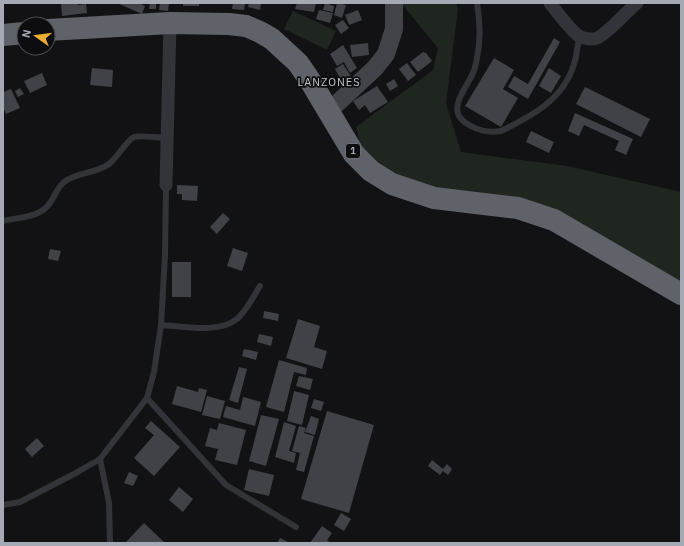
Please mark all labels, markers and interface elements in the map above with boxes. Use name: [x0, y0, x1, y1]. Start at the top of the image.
north arrow: [16, 16, 56, 56]
text: N: [19, 28, 34, 39]
district label: LANZONES: [297, 75, 361, 89]
road number: 1: [346, 144, 360, 158]

